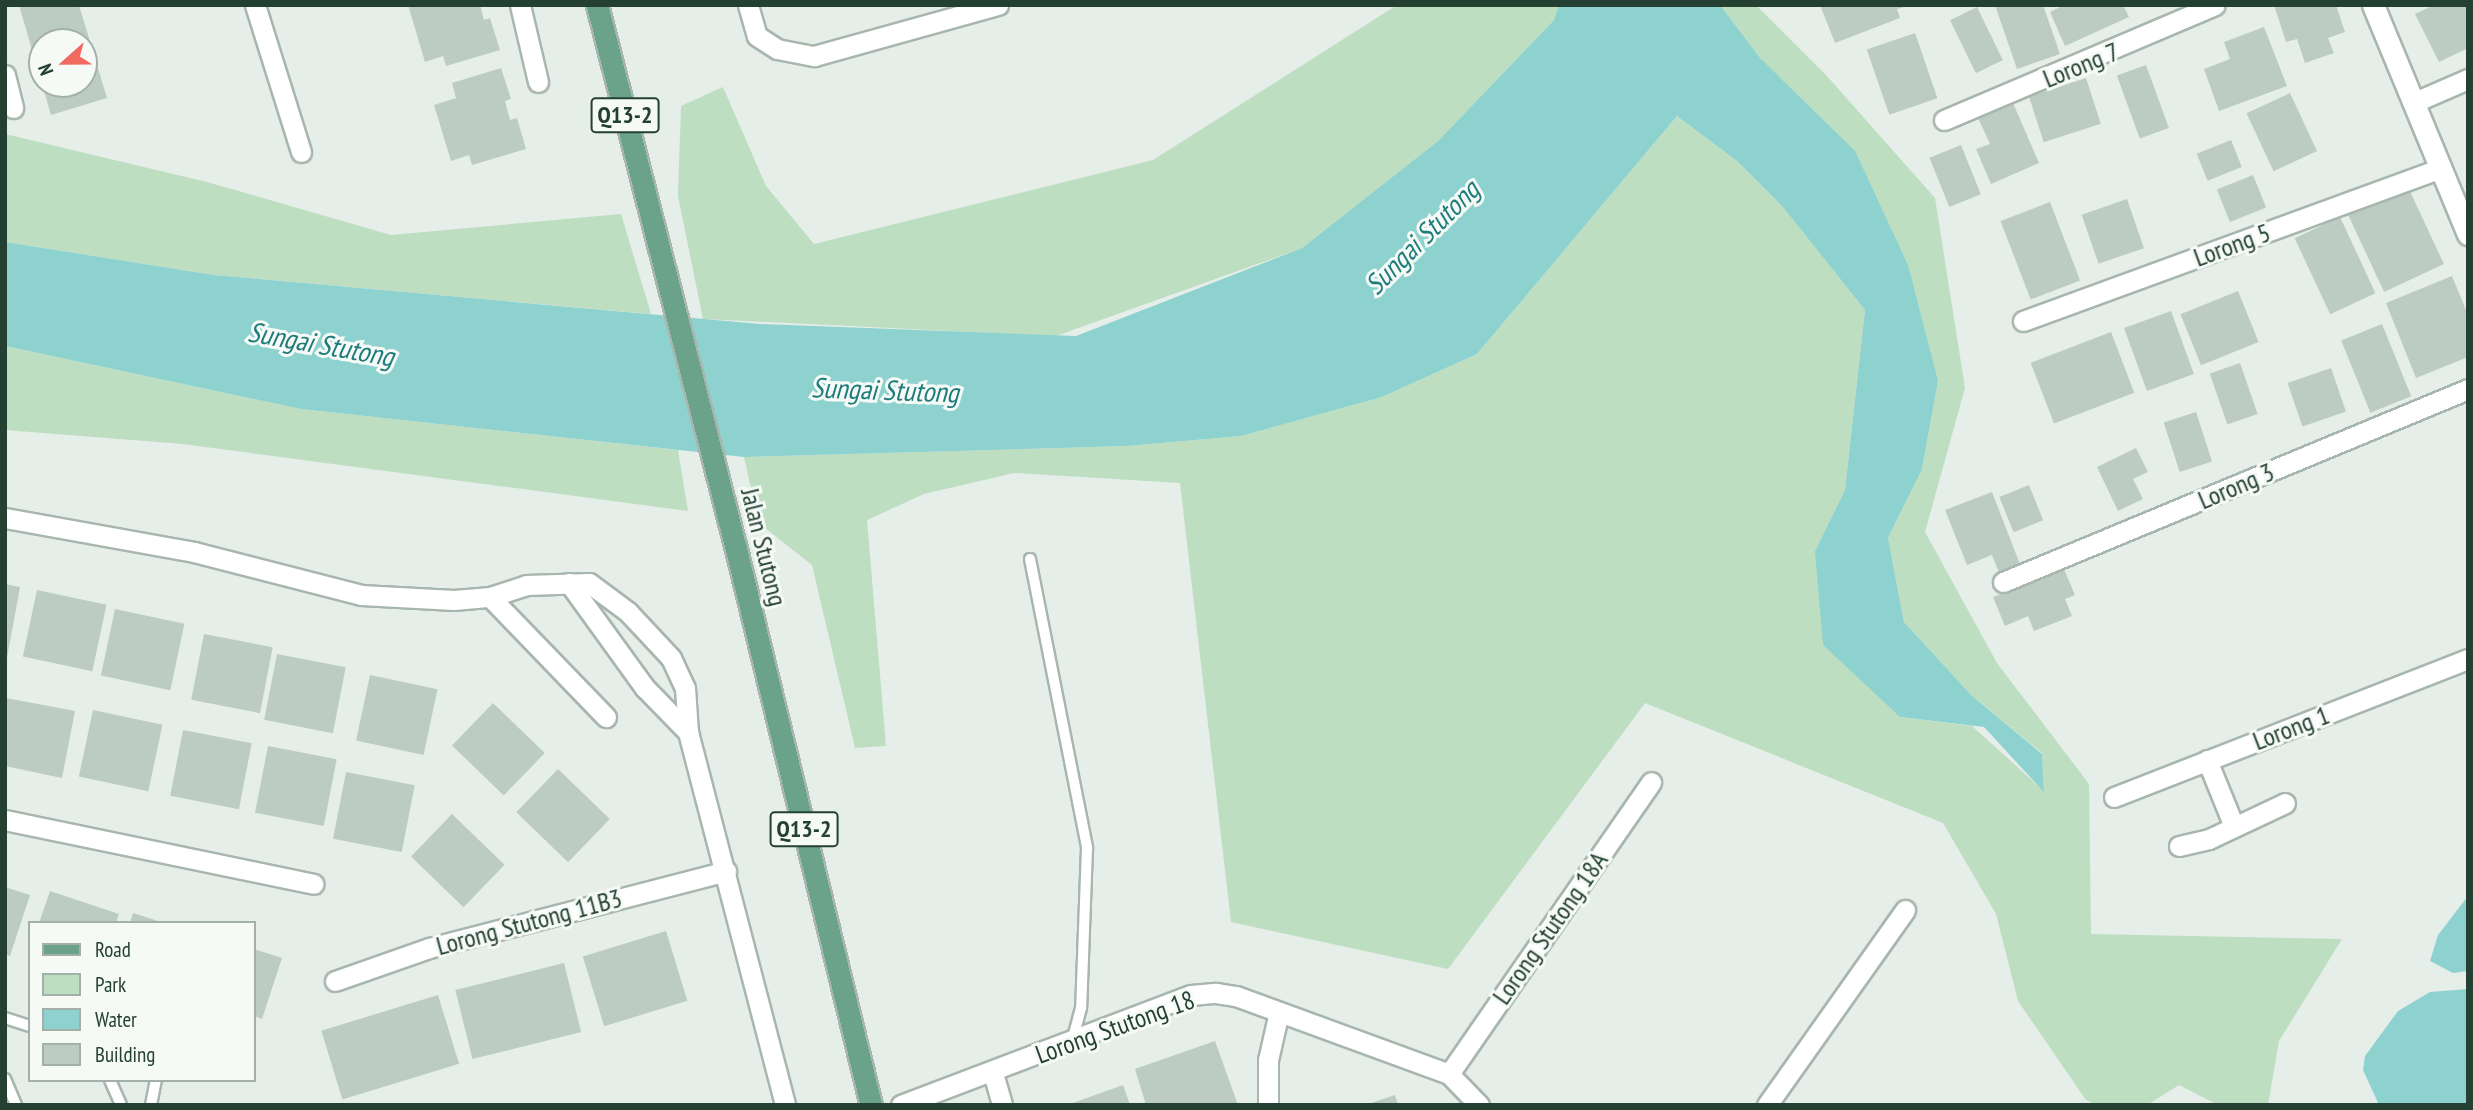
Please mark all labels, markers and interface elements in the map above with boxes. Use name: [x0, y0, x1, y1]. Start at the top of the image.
north arrow: [28, 28, 98, 98]
street label: Lorong 7: [2038, 36, 2124, 94]
text: N: [32, 61, 58, 79]
road number: Q13-2: [590, 94, 660, 135]
water label: Sungai Stutong: [1358, 173, 1486, 301]
street label: Lorong 5: [2190, 217, 2274, 273]
water label: Sungai Stutong: [245, 315, 397, 373]
water label: Sungai Stutong: [811, 371, 959, 409]
street label: Lorong 3: [2194, 456, 2278, 516]
street label: Jalan Stutong: [734, 485, 794, 609]
street label: Lorong 1: [2248, 699, 2334, 757]
road number: Q13-2: [769, 808, 839, 850]
street label: Lorong Stutong 18A: [1486, 846, 1614, 1010]
street label: Lorong Stutong 11B3: [433, 882, 625, 962]
legend: [28, 921, 256, 1082]
text: Road: [95, 936, 131, 963]
text: Park: [95, 971, 126, 998]
street label: Lorong Stutong 18: [1031, 984, 1199, 1070]
text: Water: [95, 1006, 137, 1033]
text: Building: [95, 1041, 155, 1068]

